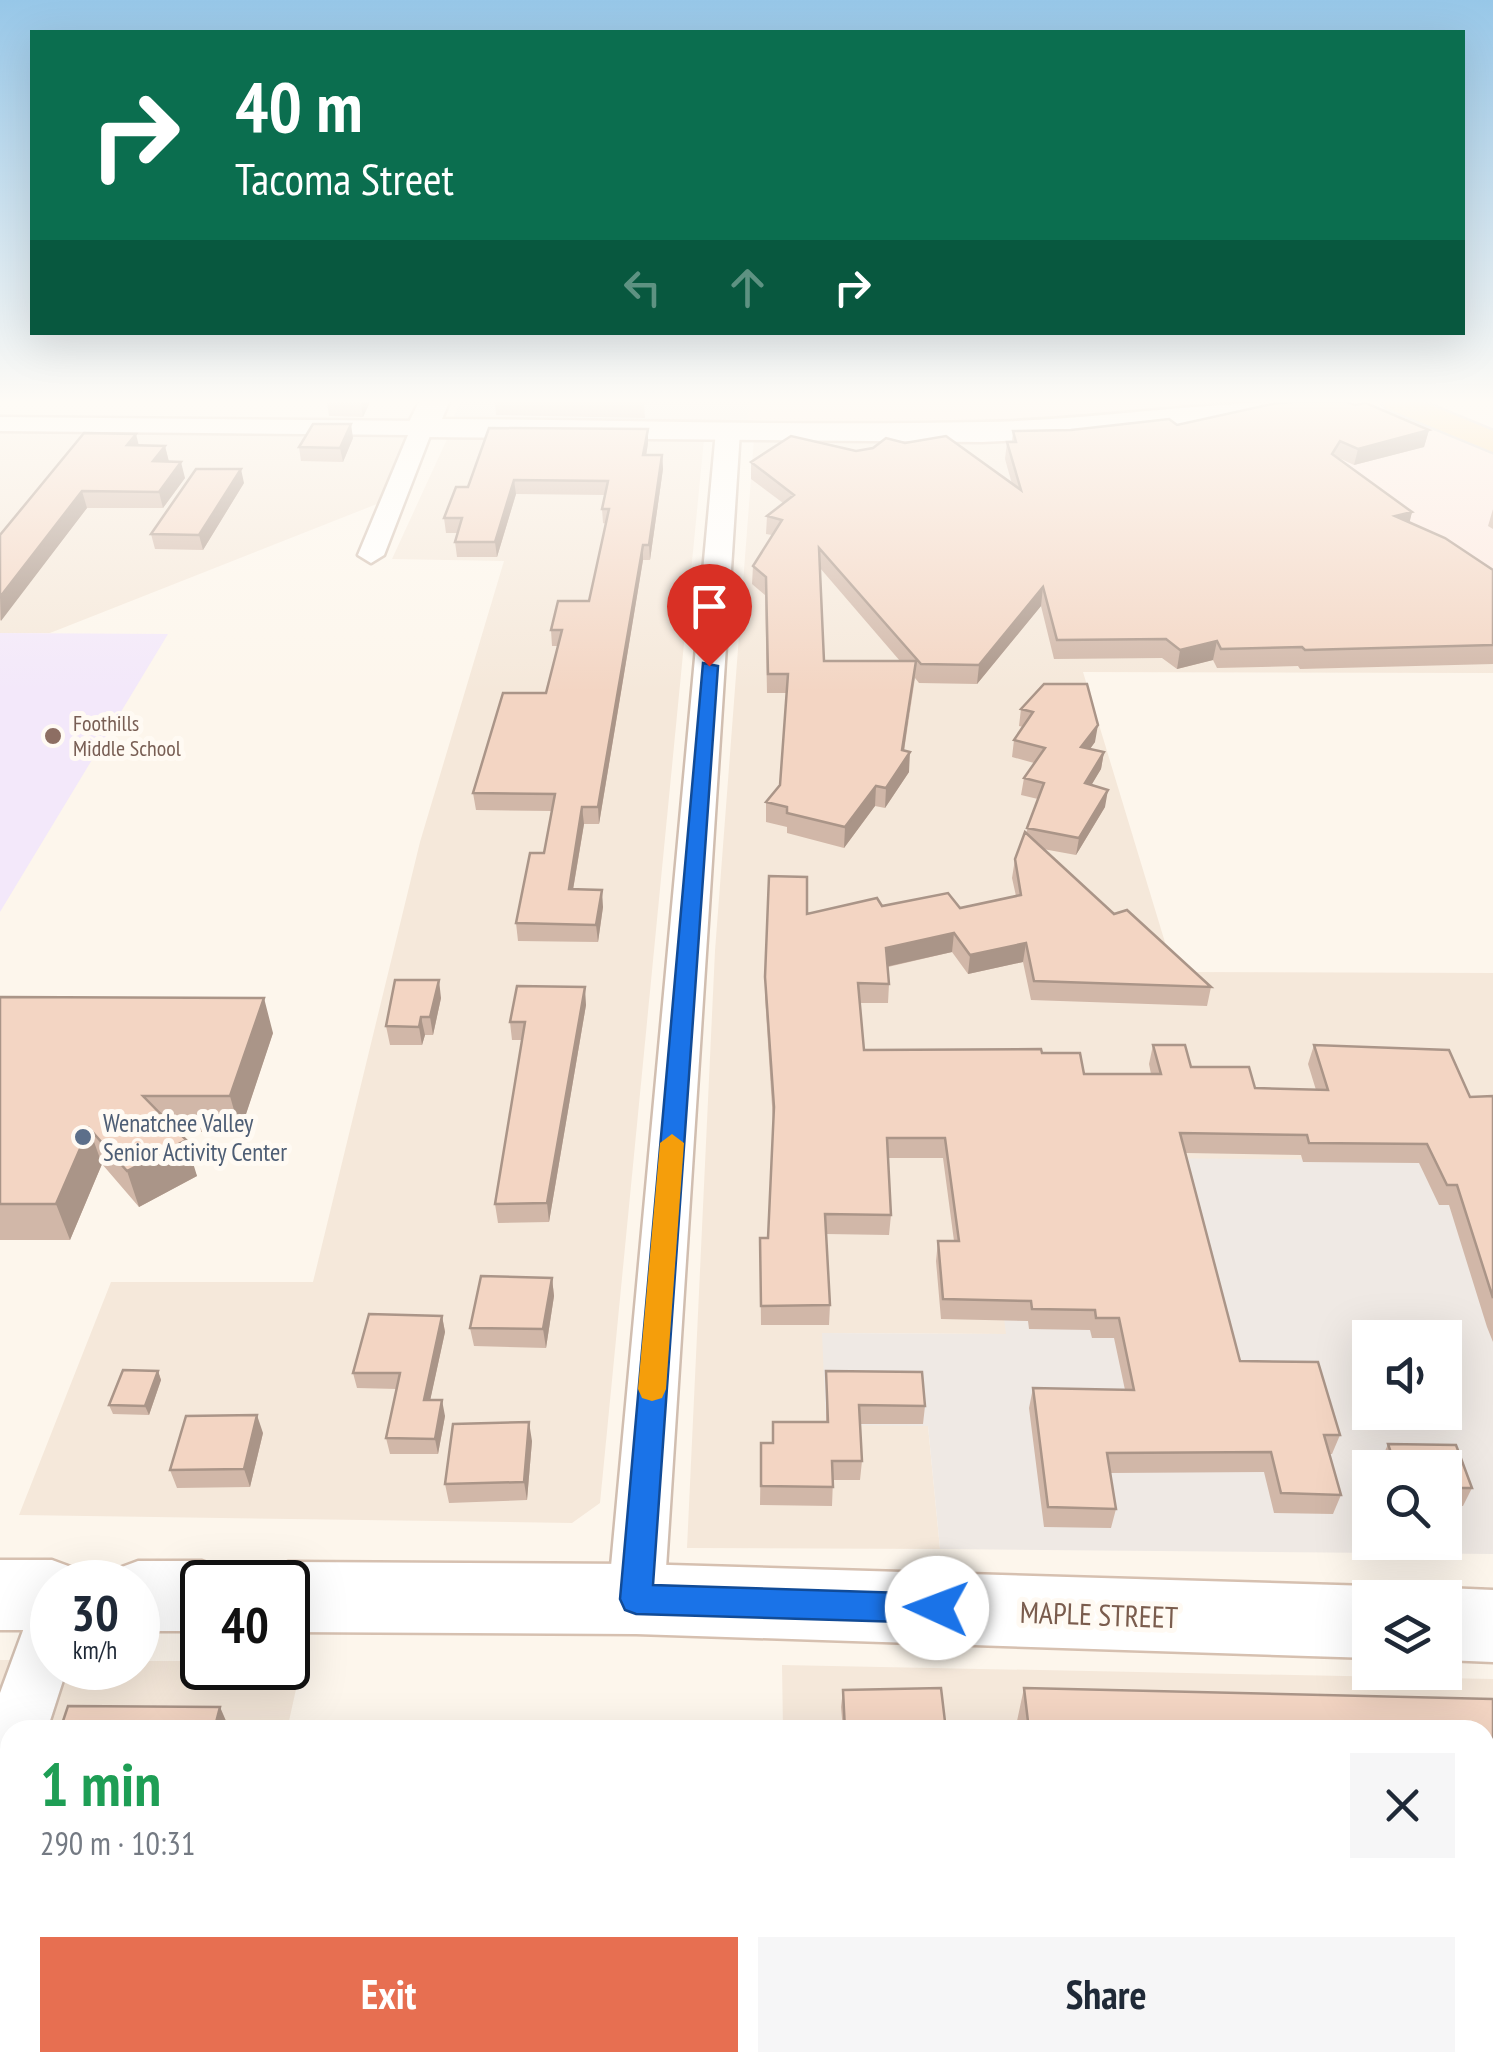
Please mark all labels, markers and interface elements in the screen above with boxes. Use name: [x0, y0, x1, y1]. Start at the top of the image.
text: 40 m: [235, 61, 363, 151]
icon: right: [70, 70, 200, 200]
text: Tacoma Street: [235, 149, 454, 207]
icon: left: [615, 260, 670, 315]
icon: ahead: [720, 260, 775, 315]
icon: right: [825, 260, 880, 315]
pin: [667, 564, 752, 667]
icon: arrive: [682, 579, 737, 634]
place label: Foothills Middle School: [73, 709, 182, 762]
marker: Foothills Middle School: [42, 725, 64, 747]
place label: Wenatchee Valley Senior Activity Center: [103, 1107, 287, 1168]
marker: Wenatchee Valley Senior Activity Center: [72, 1126, 94, 1148]
map controls: [1352, 1320, 1462, 1690]
button: sound: [1352, 1320, 1462, 1430]
button: search: [1352, 1450, 1462, 1560]
position arrow: [885, 1556, 989, 1660]
speed limit sign: 40: [180, 1560, 310, 1690]
text: 30: [71, 1580, 119, 1645]
button: layers: [1352, 1580, 1462, 1690]
street label: MAPLE STREET: [1019, 1592, 1179, 1636]
text: km/h: [73, 1634, 117, 1666]
text: 1 min: [40, 1745, 161, 1823]
button: close: [1350, 1753, 1455, 1858]
text: 290 m · 10:31: [40, 1822, 195, 1864]
button: Exit: [40, 1937, 738, 2052]
button: Share: [758, 1937, 1455, 2052]

